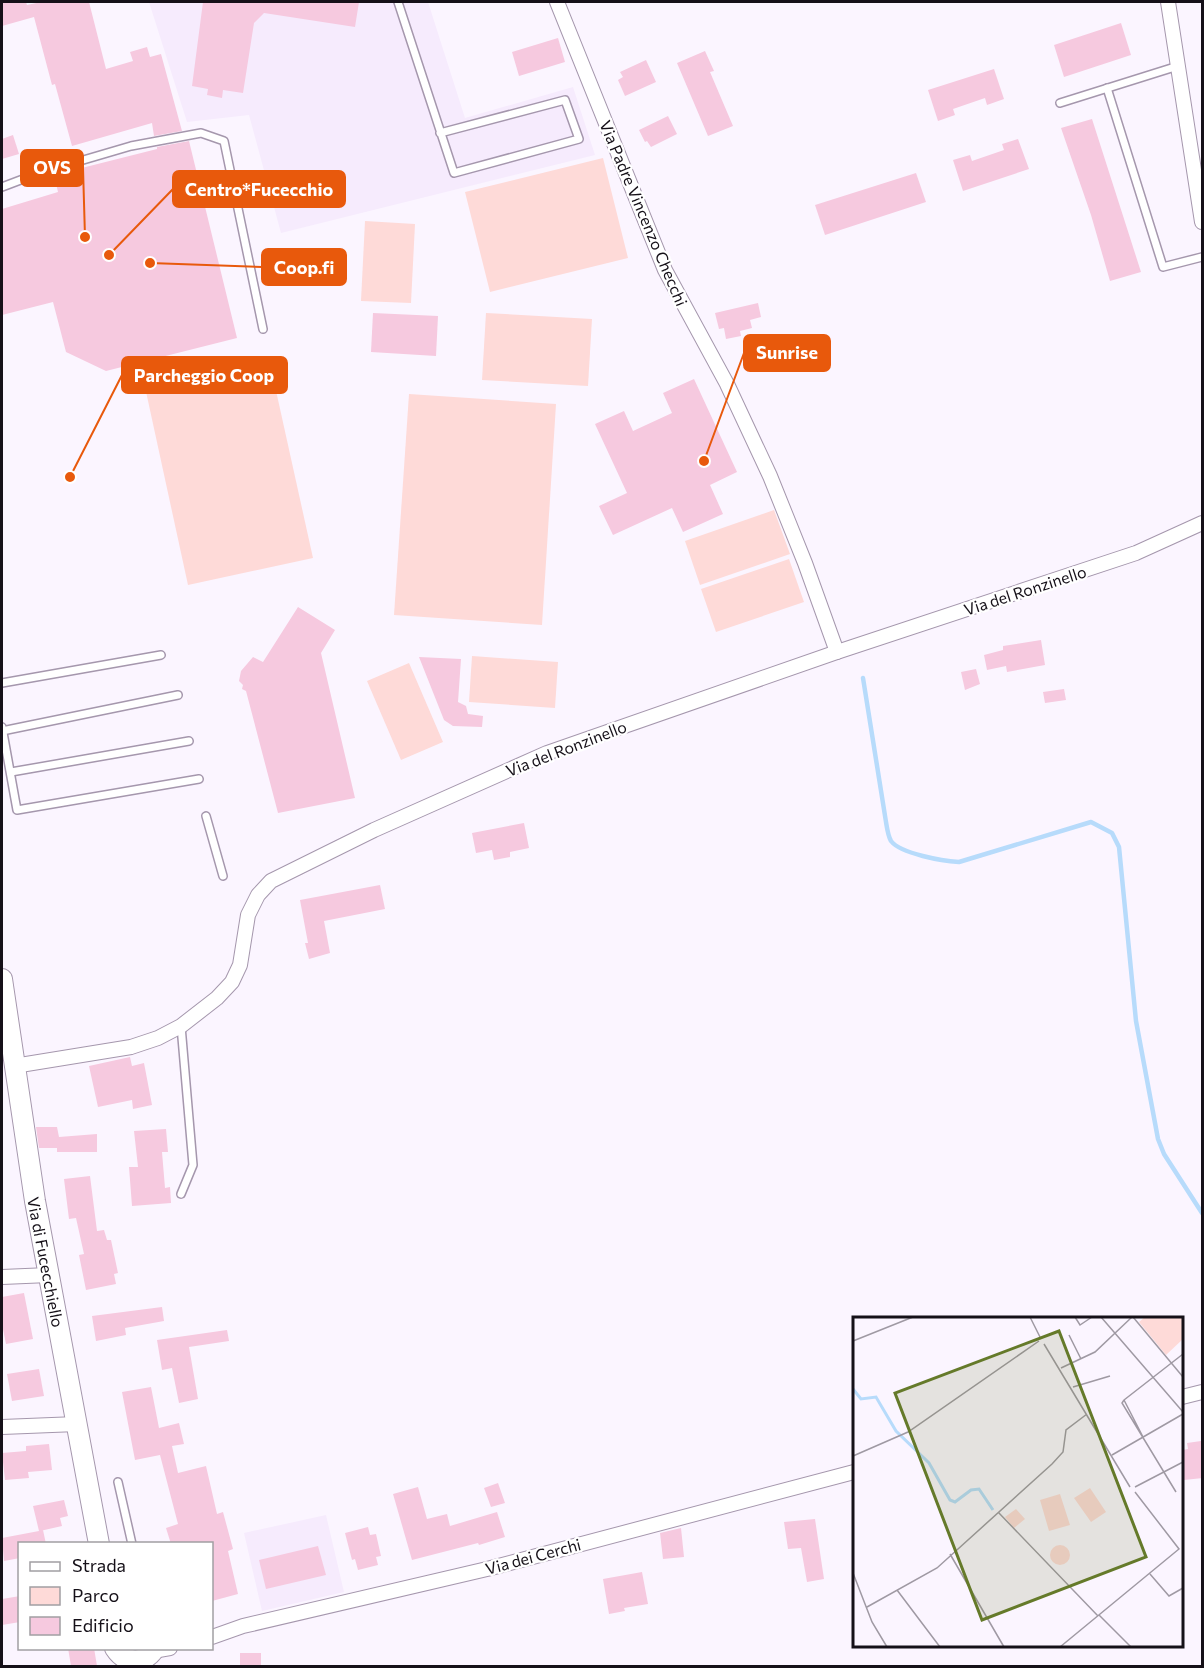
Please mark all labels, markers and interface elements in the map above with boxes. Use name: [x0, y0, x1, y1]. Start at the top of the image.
street label: Via Padre Vincenzo Checchi: [596, 117, 692, 309]
callout: OVS: [21, 150, 83, 186]
text: OVS: [33, 156, 71, 178]
callout: Centro*Fucecchio: [173, 171, 345, 207]
text: Centro*Fucecchio: [185, 178, 333, 200]
callout: Coop.fi: [262, 249, 346, 285]
text: Coop.fi: [274, 256, 334, 278]
callout: Sunrise: [744, 335, 830, 371]
text: Sunrise: [756, 341, 818, 363]
callout: Parcheggio Coop: [122, 357, 287, 393]
text: Parcheggio Coop: [134, 364, 275, 386]
street label: Via del Ronzinello: [961, 561, 1089, 619]
street label: Via del Ronzinello: [503, 716, 629, 780]
street label: Via di Fucecchiello: [24, 1195, 68, 1329]
inset map: [853, 1317, 1183, 1647]
street label: Via dei Cerchi: [483, 1534, 583, 1578]
legend: [18, 1542, 213, 1650]
text: Strada: [72, 1554, 126, 1576]
text: Parco: [72, 1584, 119, 1606]
text: Edificio: [72, 1614, 134, 1636]

